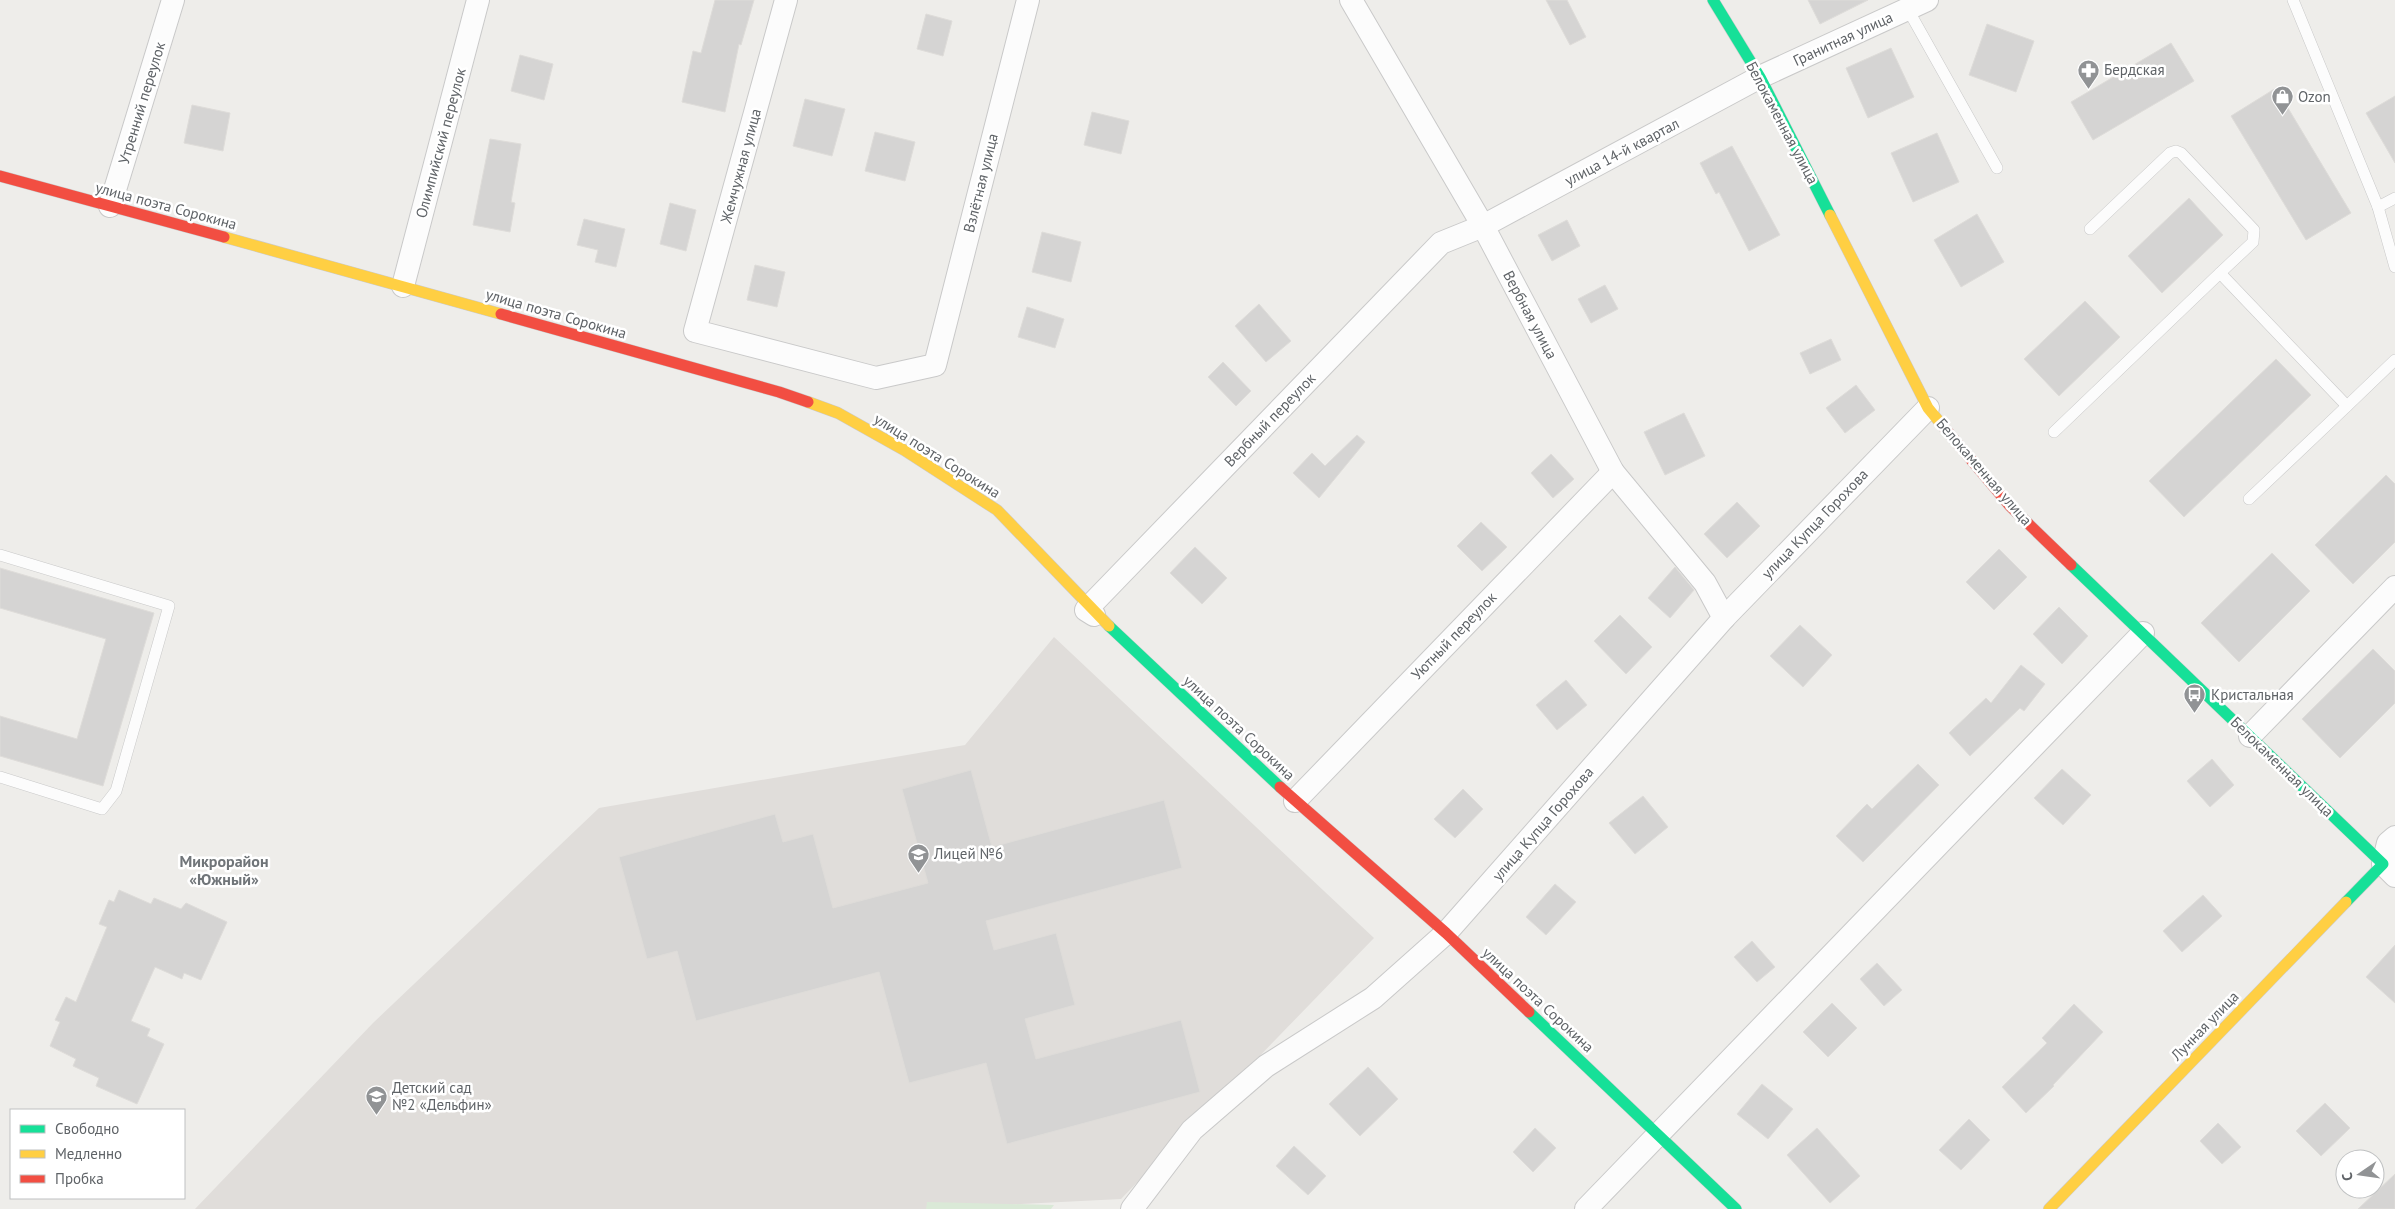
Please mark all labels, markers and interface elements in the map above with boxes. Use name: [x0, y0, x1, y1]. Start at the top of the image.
street label: Гранитная улица: [1790, 7, 1896, 70]
street label: Утренний переулок: [114, 39, 169, 166]
street label: Белокаменная улица: [1742, 58, 1823, 187]
pharmacy icon: Бердская: [2076, 58, 2100, 89]
place label: Бердская: [2104, 60, 2165, 79]
street label: Олимпийский переулок: [411, 65, 470, 220]
shop icon: Ozon: [2270, 85, 2294, 116]
place label: Ozon: [2298, 87, 2331, 106]
street label: Жемчужная улица: [716, 106, 765, 226]
street label: улица 14-й квартал: [1561, 113, 1682, 190]
street label: Взлётная улица: [959, 131, 1002, 234]
street label: улица поэта Сорокина: [93, 178, 239, 234]
street label: Вербная улица: [1499, 267, 1562, 362]
street label: улица поэта Сорокина: [484, 284, 629, 343]
street label: Вербный переулок: [1220, 368, 1320, 471]
street label: улица поэта Сорокина: [871, 409, 1004, 502]
street label: Белокаменная улица: [1933, 414, 2036, 529]
street label: улица Купца Горохова: [1757, 465, 1872, 582]
street label: Уютный переулок: [1407, 587, 1501, 684]
street label: улица поэта Сорокина: [1180, 671, 1299, 784]
bus stop icon: Кристальная: [2183, 683, 2207, 714]
place label: Кристальная: [2211, 685, 2294, 704]
street label: Белокаменная улица: [2227, 713, 2338, 821]
street label: улица Купца Горохова: [1488, 763, 1597, 885]
school or university icon: Лицей №6: [906, 842, 930, 873]
place label: Лицей №6: [933, 844, 1003, 863]
district label: Микрорайон «Южный»: [179, 851, 269, 889]
street label: улица поэта Сорокина: [1479, 943, 1598, 1056]
street label: Лунная улица: [2166, 987, 2242, 1065]
place label: Детский сад №2 «Дельфин»: [392, 1078, 492, 1114]
school or university icon: Детский сад №2 «Дельфин»: [364, 1085, 388, 1116]
legend: [10, 1109, 185, 1199]
text: Свободно: [55, 1119, 119, 1138]
text: Медленно: [55, 1144, 122, 1163]
north arrow: [2335, 1149, 2385, 1199]
text: Пробка: [55, 1169, 104, 1188]
text: С: [2338, 1171, 2357, 1183]

